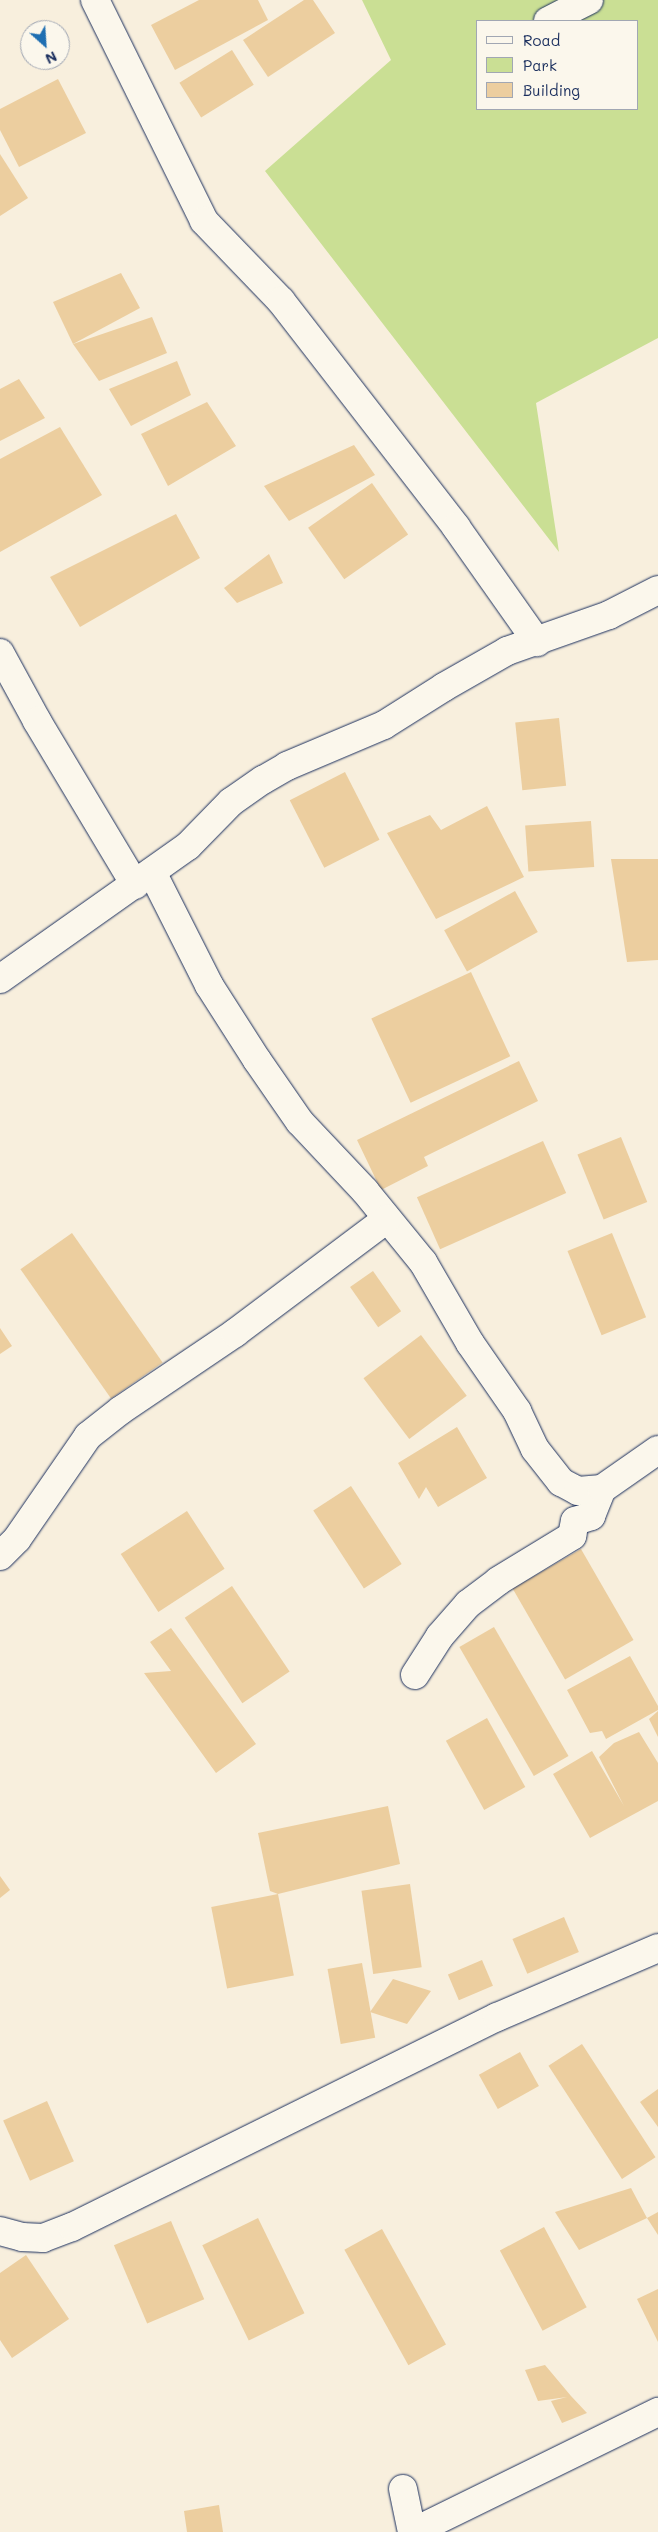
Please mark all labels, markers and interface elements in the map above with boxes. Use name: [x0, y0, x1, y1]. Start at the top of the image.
north arrow: [20, 20, 70, 70]
legend: [476, 20, 638, 110]
text: Road: [523, 30, 560, 50]
text: N: [42, 47, 60, 69]
text: Park: [523, 55, 557, 75]
text: Building: [523, 80, 580, 100]

